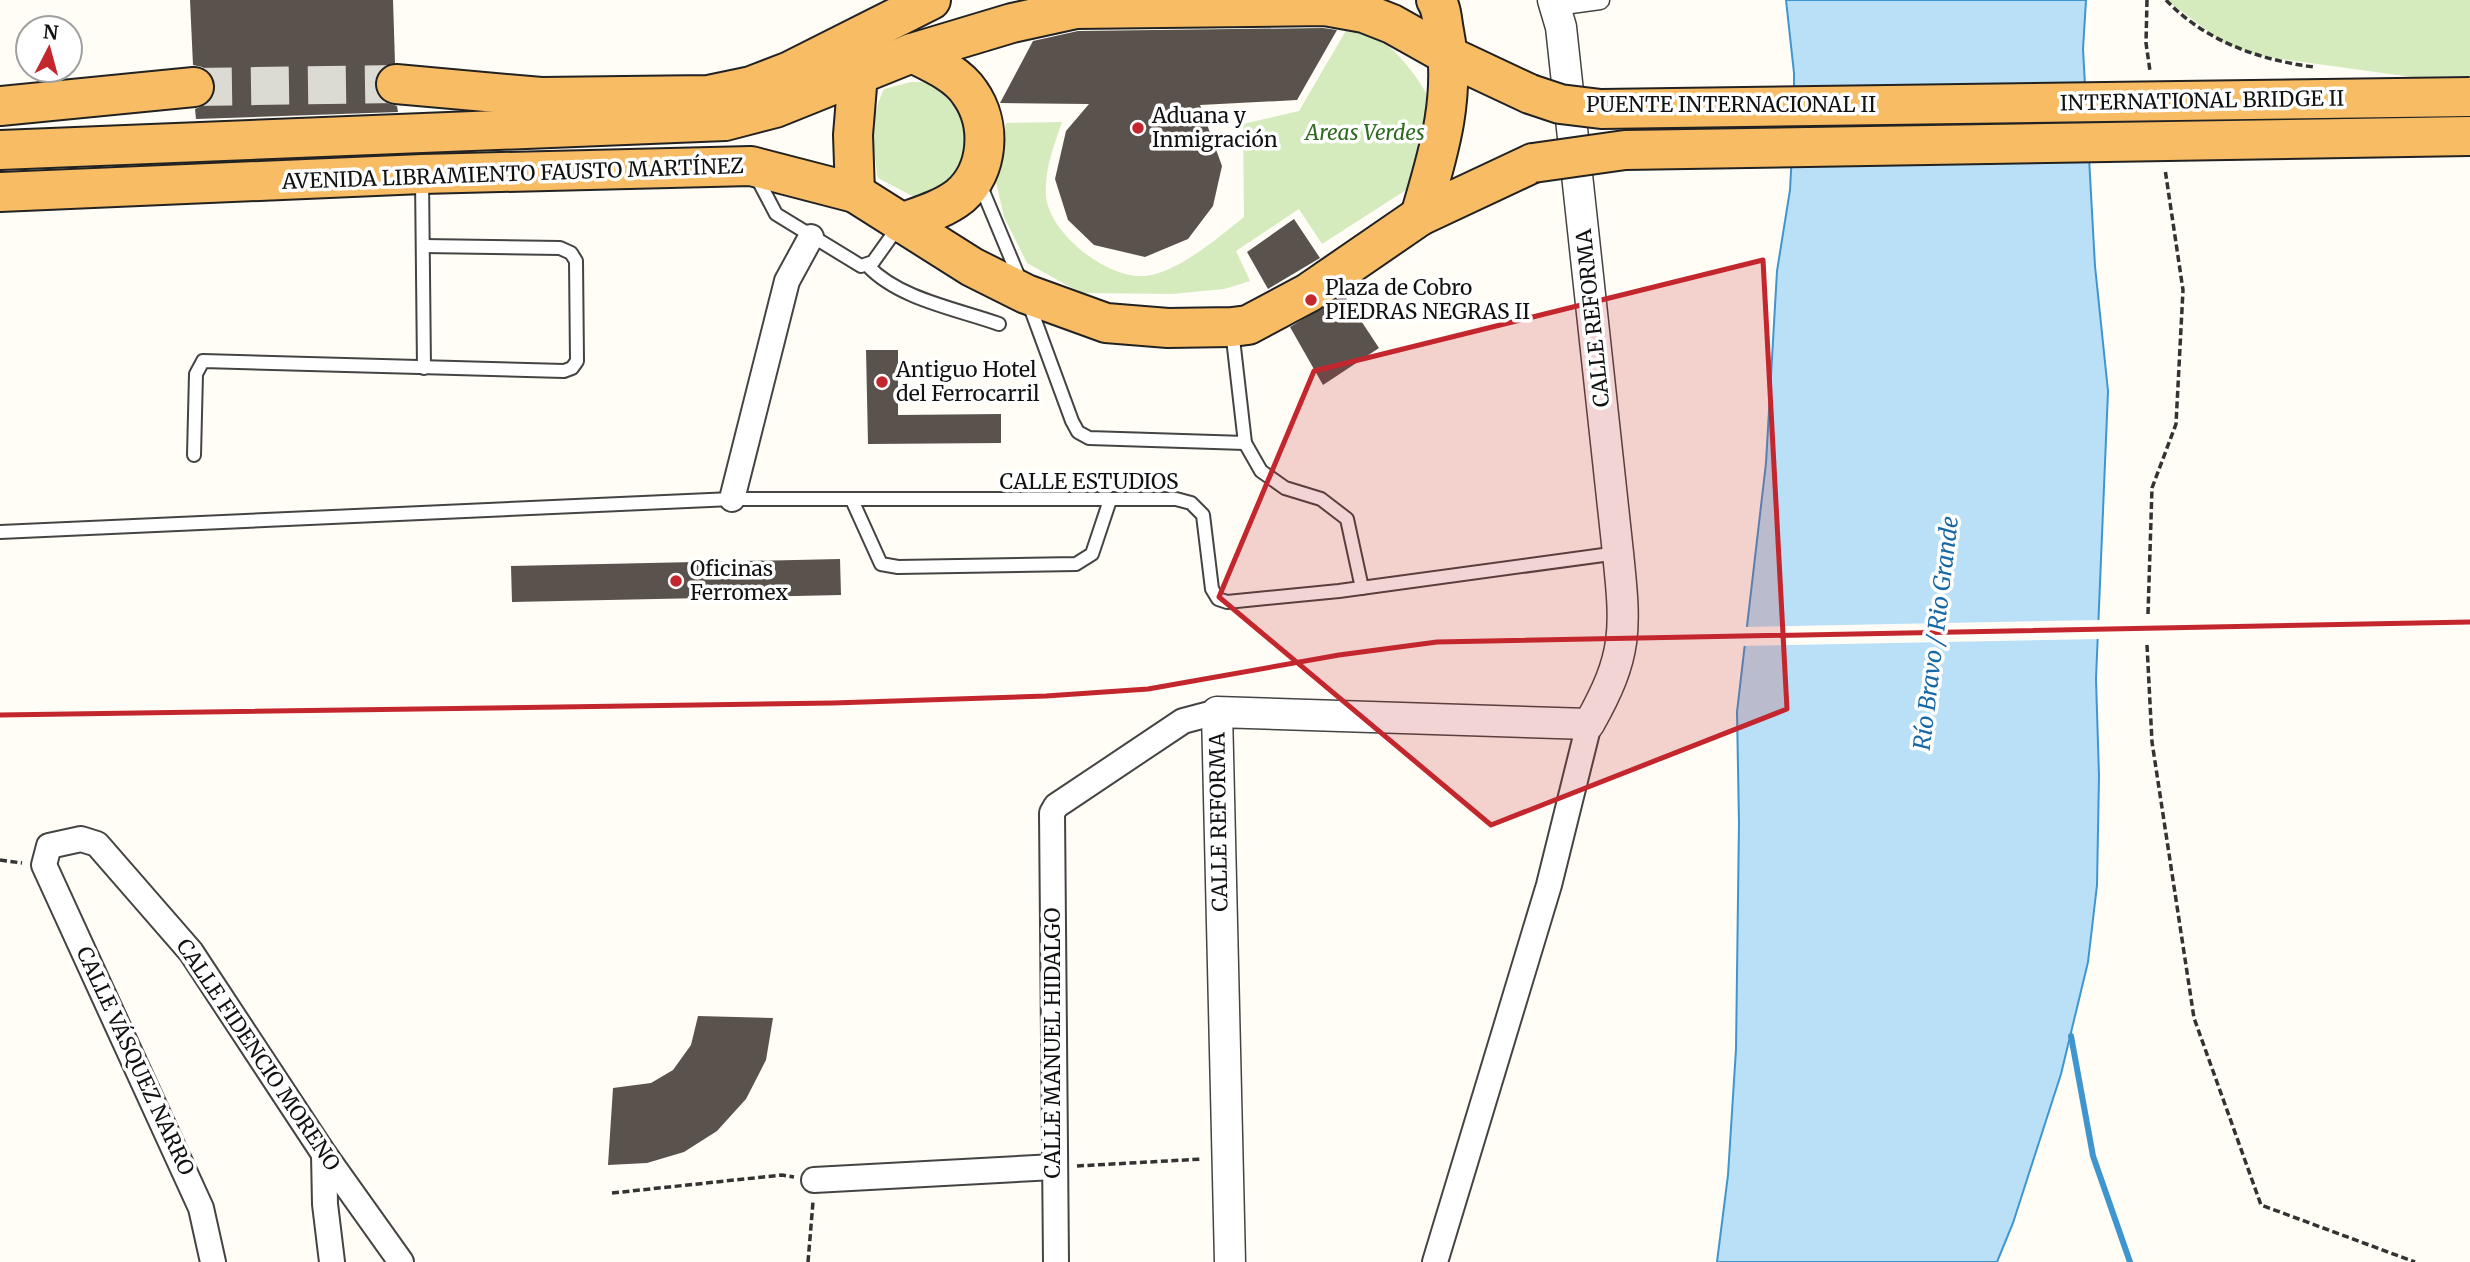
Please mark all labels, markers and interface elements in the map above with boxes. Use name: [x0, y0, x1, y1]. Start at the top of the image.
north arrow: [14, 14, 84, 84]
text: N: [42, 19, 59, 45]
street label: INTERNATIONAL BRIDGE II: [2060, 85, 2344, 116]
street label: PUENTE INTERNACIONAL II: [1586, 91, 1876, 118]
place label: Aduana y Inmigración: [1151, 102, 1278, 153]
park label: Areas Verdes: [1303, 119, 1425, 146]
marker: Aduana y Inmigración: [1130, 120, 1146, 136]
street label: AVENIDA LIBRAMIENTO FAUSTO MARTÍNEZ: [281, 151, 744, 195]
street label: CALLE REFORMA: [1570, 227, 1615, 409]
place label: Plaza de Cobro PIEDRAS NEGRAS II: [1325, 274, 1530, 325]
marker: Plaza de Cobro PIEDRAS NEGRAS II: [1303, 292, 1319, 308]
place label: Antiguo Hotel del Ferrocarril: [895, 356, 1040, 407]
marker: Antiguo Hotel del Ferrocarril: [874, 374, 890, 390]
street label: CALLE ESTUDIOS: [1000, 468, 1178, 495]
water label: Río Bravo / Rio Grande: [1907, 514, 1964, 752]
place label: Oficinas Ferromex: [690, 555, 788, 606]
marker: Oficinas Ferromex: [668, 573, 684, 589]
street label: CALLE REFORMA: [1203, 732, 1234, 912]
street label: CALLE MANUEL HIDALGO: [1039, 907, 1066, 1179]
street label: CALLE FIDENCIO MORENO: [171, 934, 346, 1176]
street label: CALLE VÁSQUEZ NARRO: [71, 942, 201, 1179]

